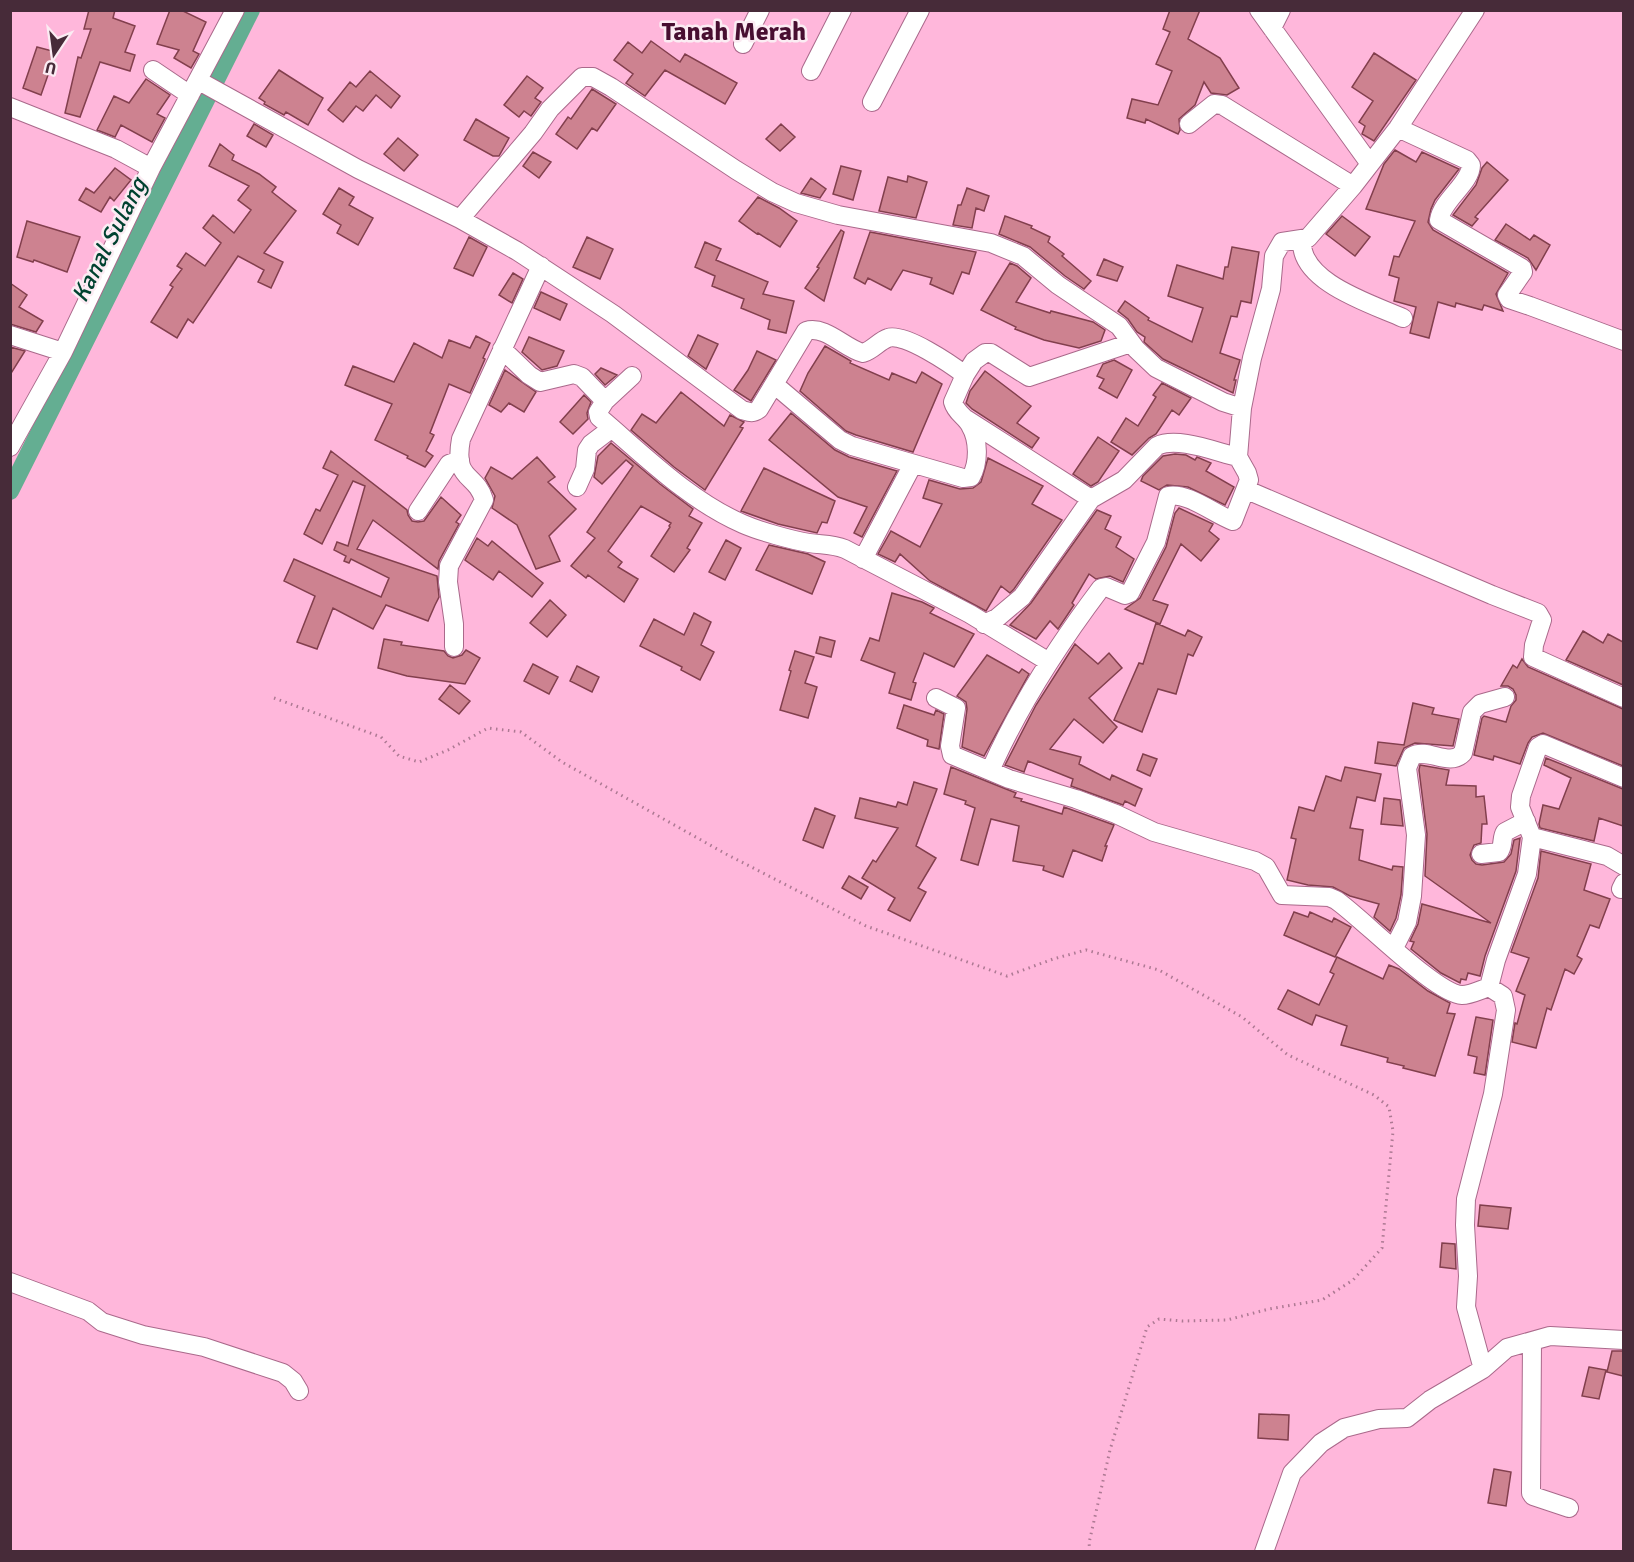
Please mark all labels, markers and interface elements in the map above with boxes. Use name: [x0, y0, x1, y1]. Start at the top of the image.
district label: Tanah Merah: [662, 16, 806, 48]
north arrow: [24, 24, 84, 84]
text: U: [43, 57, 58, 79]
water label: Kanal Sulang: [65, 171, 154, 307]

